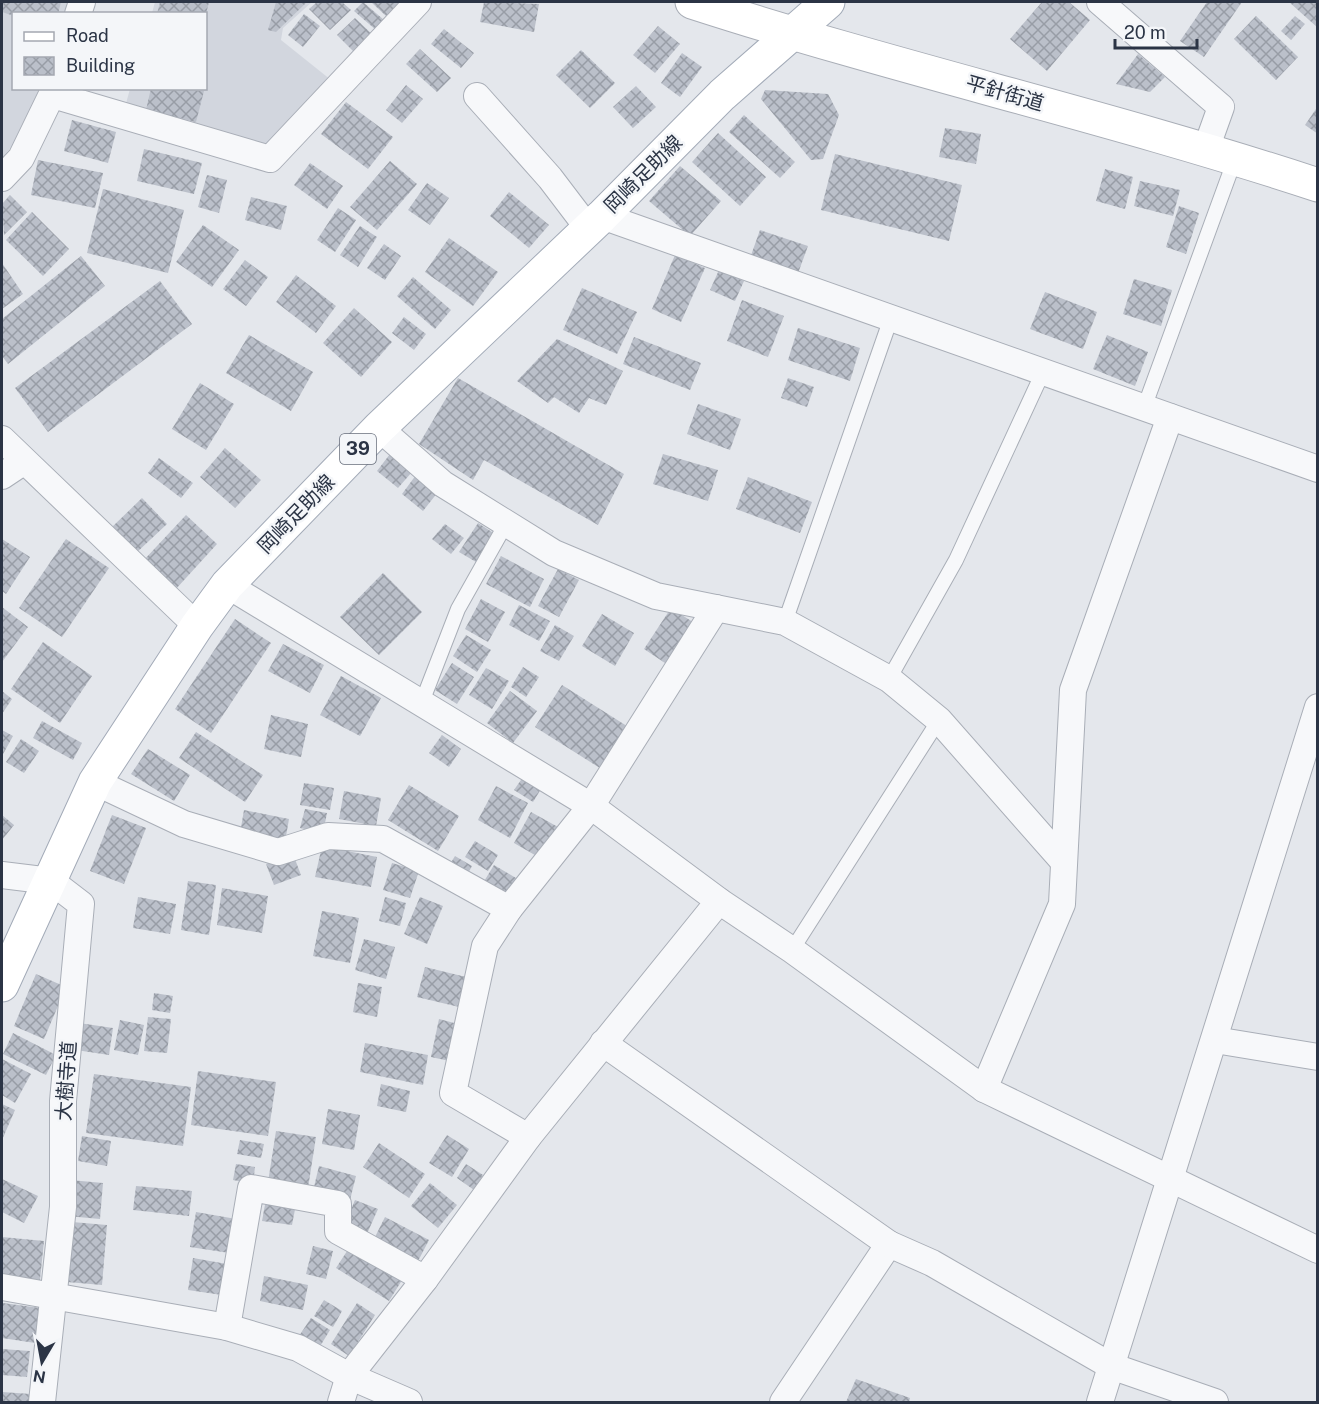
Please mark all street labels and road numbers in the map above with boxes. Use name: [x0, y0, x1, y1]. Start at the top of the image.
street label: 平針街道: [963, 70, 1047, 116]
street label: 岡崎足助線: [599, 130, 687, 218]
road number: 39: [340, 434, 376, 464]
street label: 岡崎足助線: [253, 470, 339, 558]
street label: 大樹寺道: [51, 1040, 81, 1122]

